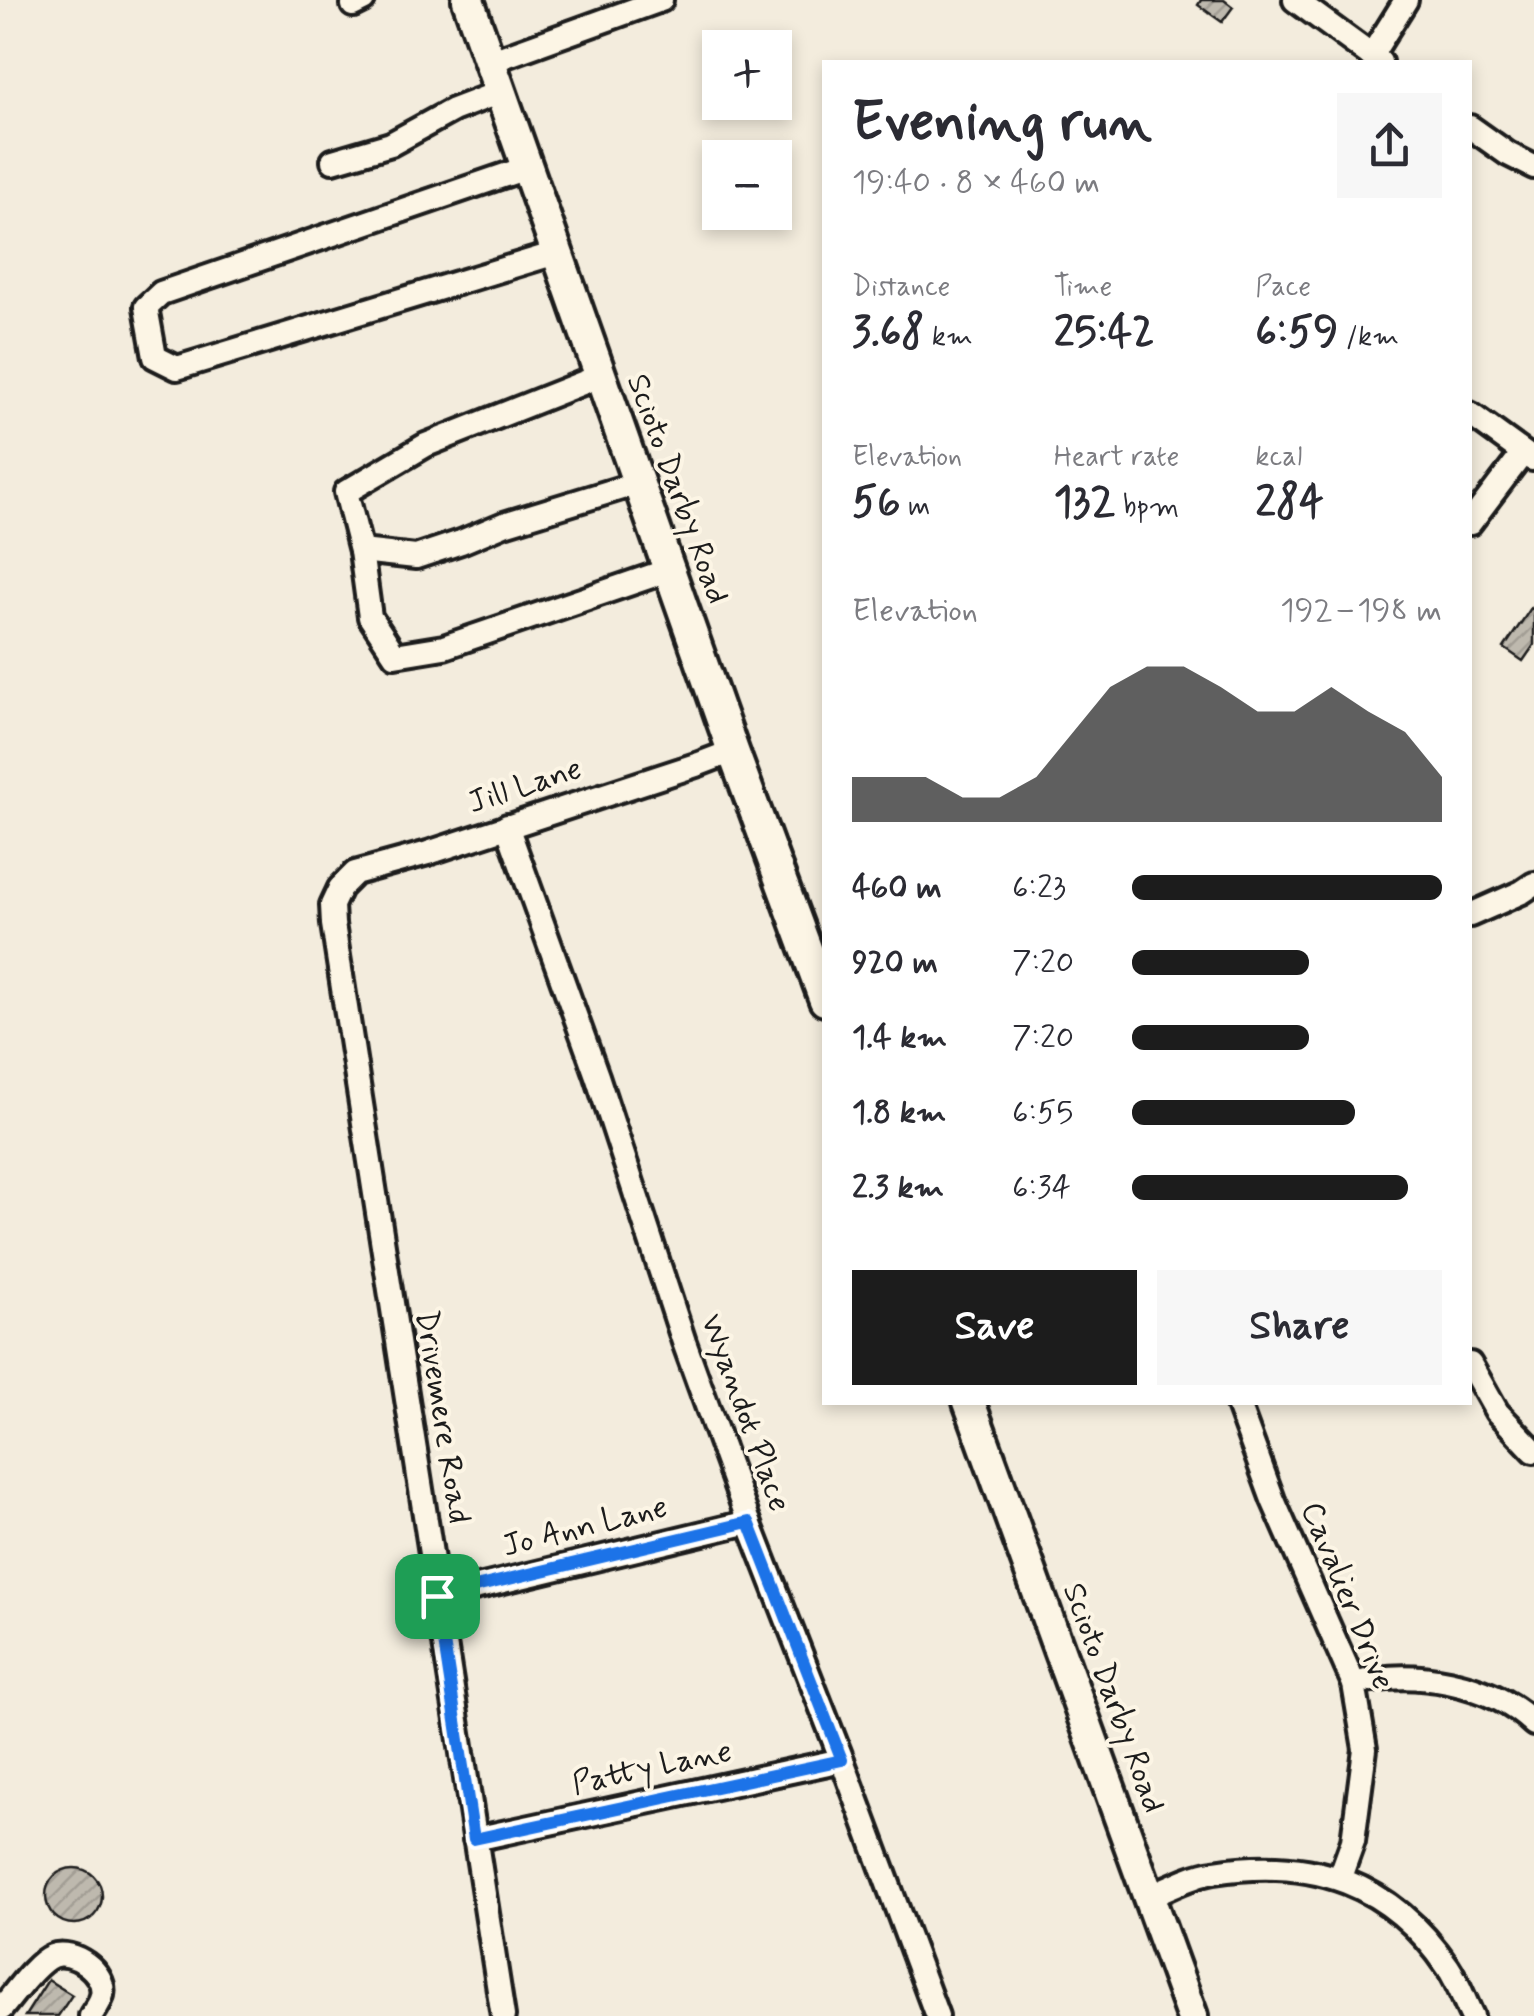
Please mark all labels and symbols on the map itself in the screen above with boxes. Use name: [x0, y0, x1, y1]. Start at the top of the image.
street label: Scioto Darby Road: [616, 368, 738, 610]
street label: Jill Lane: [463, 748, 587, 824]
street label: Drivemere Road: [404, 1307, 480, 1527]
street label: Wyandot Place: [690, 1308, 800, 1518]
street label: Jo Ann Lane: [498, 1486, 672, 1568]
street label: Cavalier Drive: [1290, 1496, 1404, 1696]
pin: [395, 1554, 480, 1639]
street label: Scioto Darby Road: [1052, 1577, 1174, 1819]
street label: Patty Lane: [568, 1731, 736, 1805]

